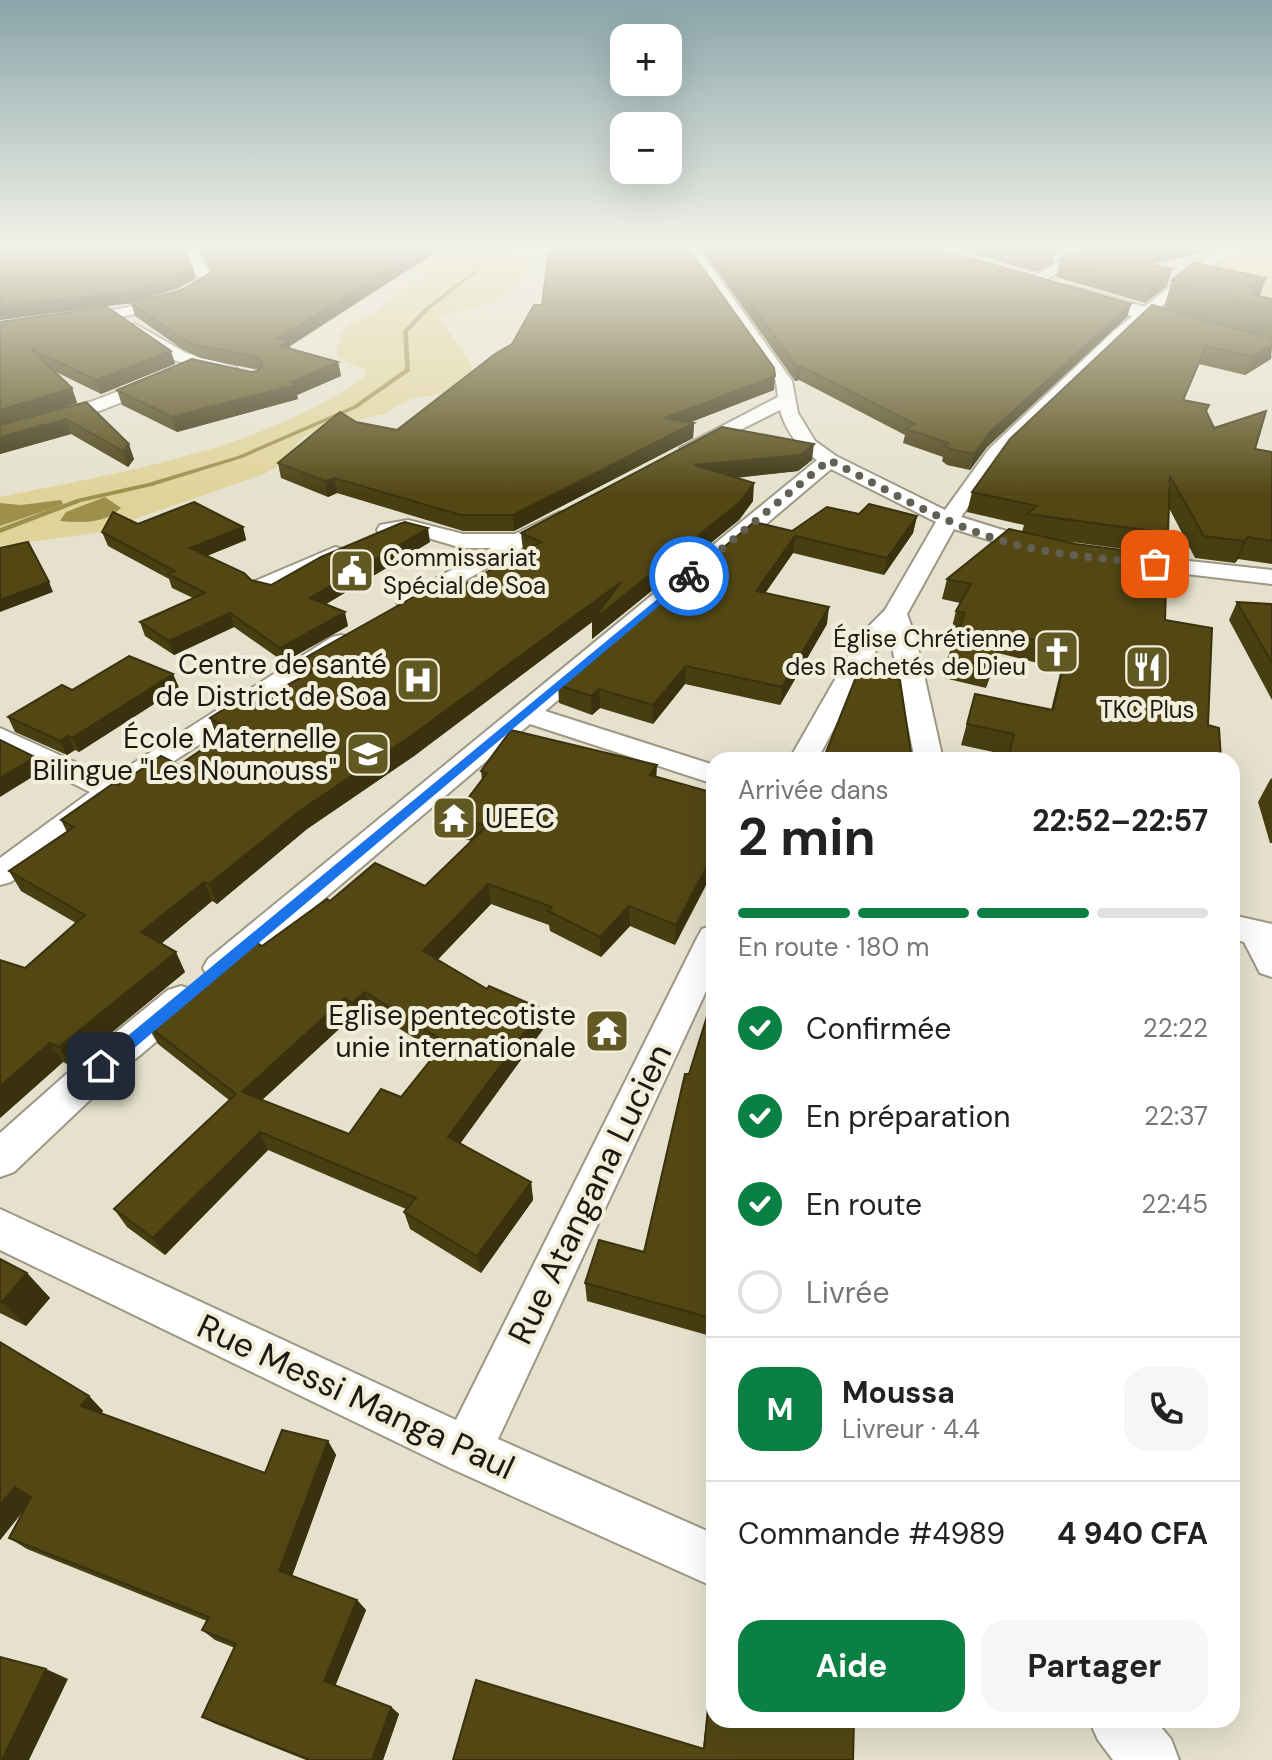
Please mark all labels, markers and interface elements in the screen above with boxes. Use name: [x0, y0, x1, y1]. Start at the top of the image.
map controls: [610, 24, 682, 184]
button: +: [610, 24, 682, 96]
button: −: [610, 112, 682, 184]
pin: [1121, 530, 1189, 598]
courier: [649, 536, 729, 616]
place label: Commissariat Spécial de Soa: [383, 542, 546, 601]
icon: bag: [1133, 542, 1177, 586]
public building icon: Commissariat Spécial de Soa: [328, 547, 376, 595]
icon: bike: [667, 554, 711, 598]
place label: Église Chrétienne des Rachetés de Dieu: [785, 623, 1026, 682]
church icon: Église Chrétienne des Rachetés de Dieu: [1033, 628, 1081, 676]
restaurant icon: TKC Plus: [1123, 643, 1171, 691]
place label: Centre de santé de District de Soa: [156, 646, 387, 715]
hospital icon: Centre de santé de District de Soa: [394, 656, 442, 704]
place label: TKC Plus: [1099, 694, 1195, 725]
place label: École Maternelle Bilingue "Les Nounouss": [33, 720, 337, 789]
school or university icon: École Maternelle Bilingue "Les Nounouss": [344, 730, 392, 778]
text: Arrivée dans: [738, 773, 889, 807]
temple icon: UEEC: [430, 794, 478, 842]
place label: UEEC: [485, 800, 555, 837]
text: 22:52–22:57: [1032, 801, 1208, 840]
text: 2 min: [738, 803, 876, 871]
text: En route · 180 m: [738, 930, 929, 964]
place label: Eglise pentecotiste unie internationale: [329, 997, 576, 1066]
icon: check: [738, 1006, 782, 1050]
temple icon: Eglise pentecotiste unie internationale: [583, 1007, 631, 1055]
text: Confirmée: [806, 1009, 951, 1048]
text: 22:22: [1143, 1011, 1208, 1045]
pin: [67, 1032, 135, 1100]
street label: Rue Atangana Lucien: [498, 1036, 682, 1352]
icon: home: [79, 1044, 123, 1088]
icon: check: [738, 1094, 782, 1138]
text: En préparation: [806, 1097, 1011, 1136]
text: 22:37: [1144, 1099, 1208, 1133]
icon: check: [738, 1182, 782, 1226]
text: En route: [806, 1185, 922, 1224]
text: 22:45: [1141, 1187, 1208, 1221]
text: Livrée: [806, 1273, 889, 1312]
street label: Rue Messi Manga Paul: [190, 1304, 522, 1490]
button: phone: [1124, 1367, 1208, 1451]
text: Moussa: [842, 1373, 955, 1412]
text: M: [767, 1390, 793, 1429]
text: Livreur · 4.4: [842, 1412, 980, 1446]
text: Commande #4989: [738, 1514, 1005, 1553]
text: 4 940 CFA: [1057, 1514, 1208, 1553]
button: Aide: [738, 1620, 965, 1712]
button: Partager: [981, 1620, 1208, 1712]

